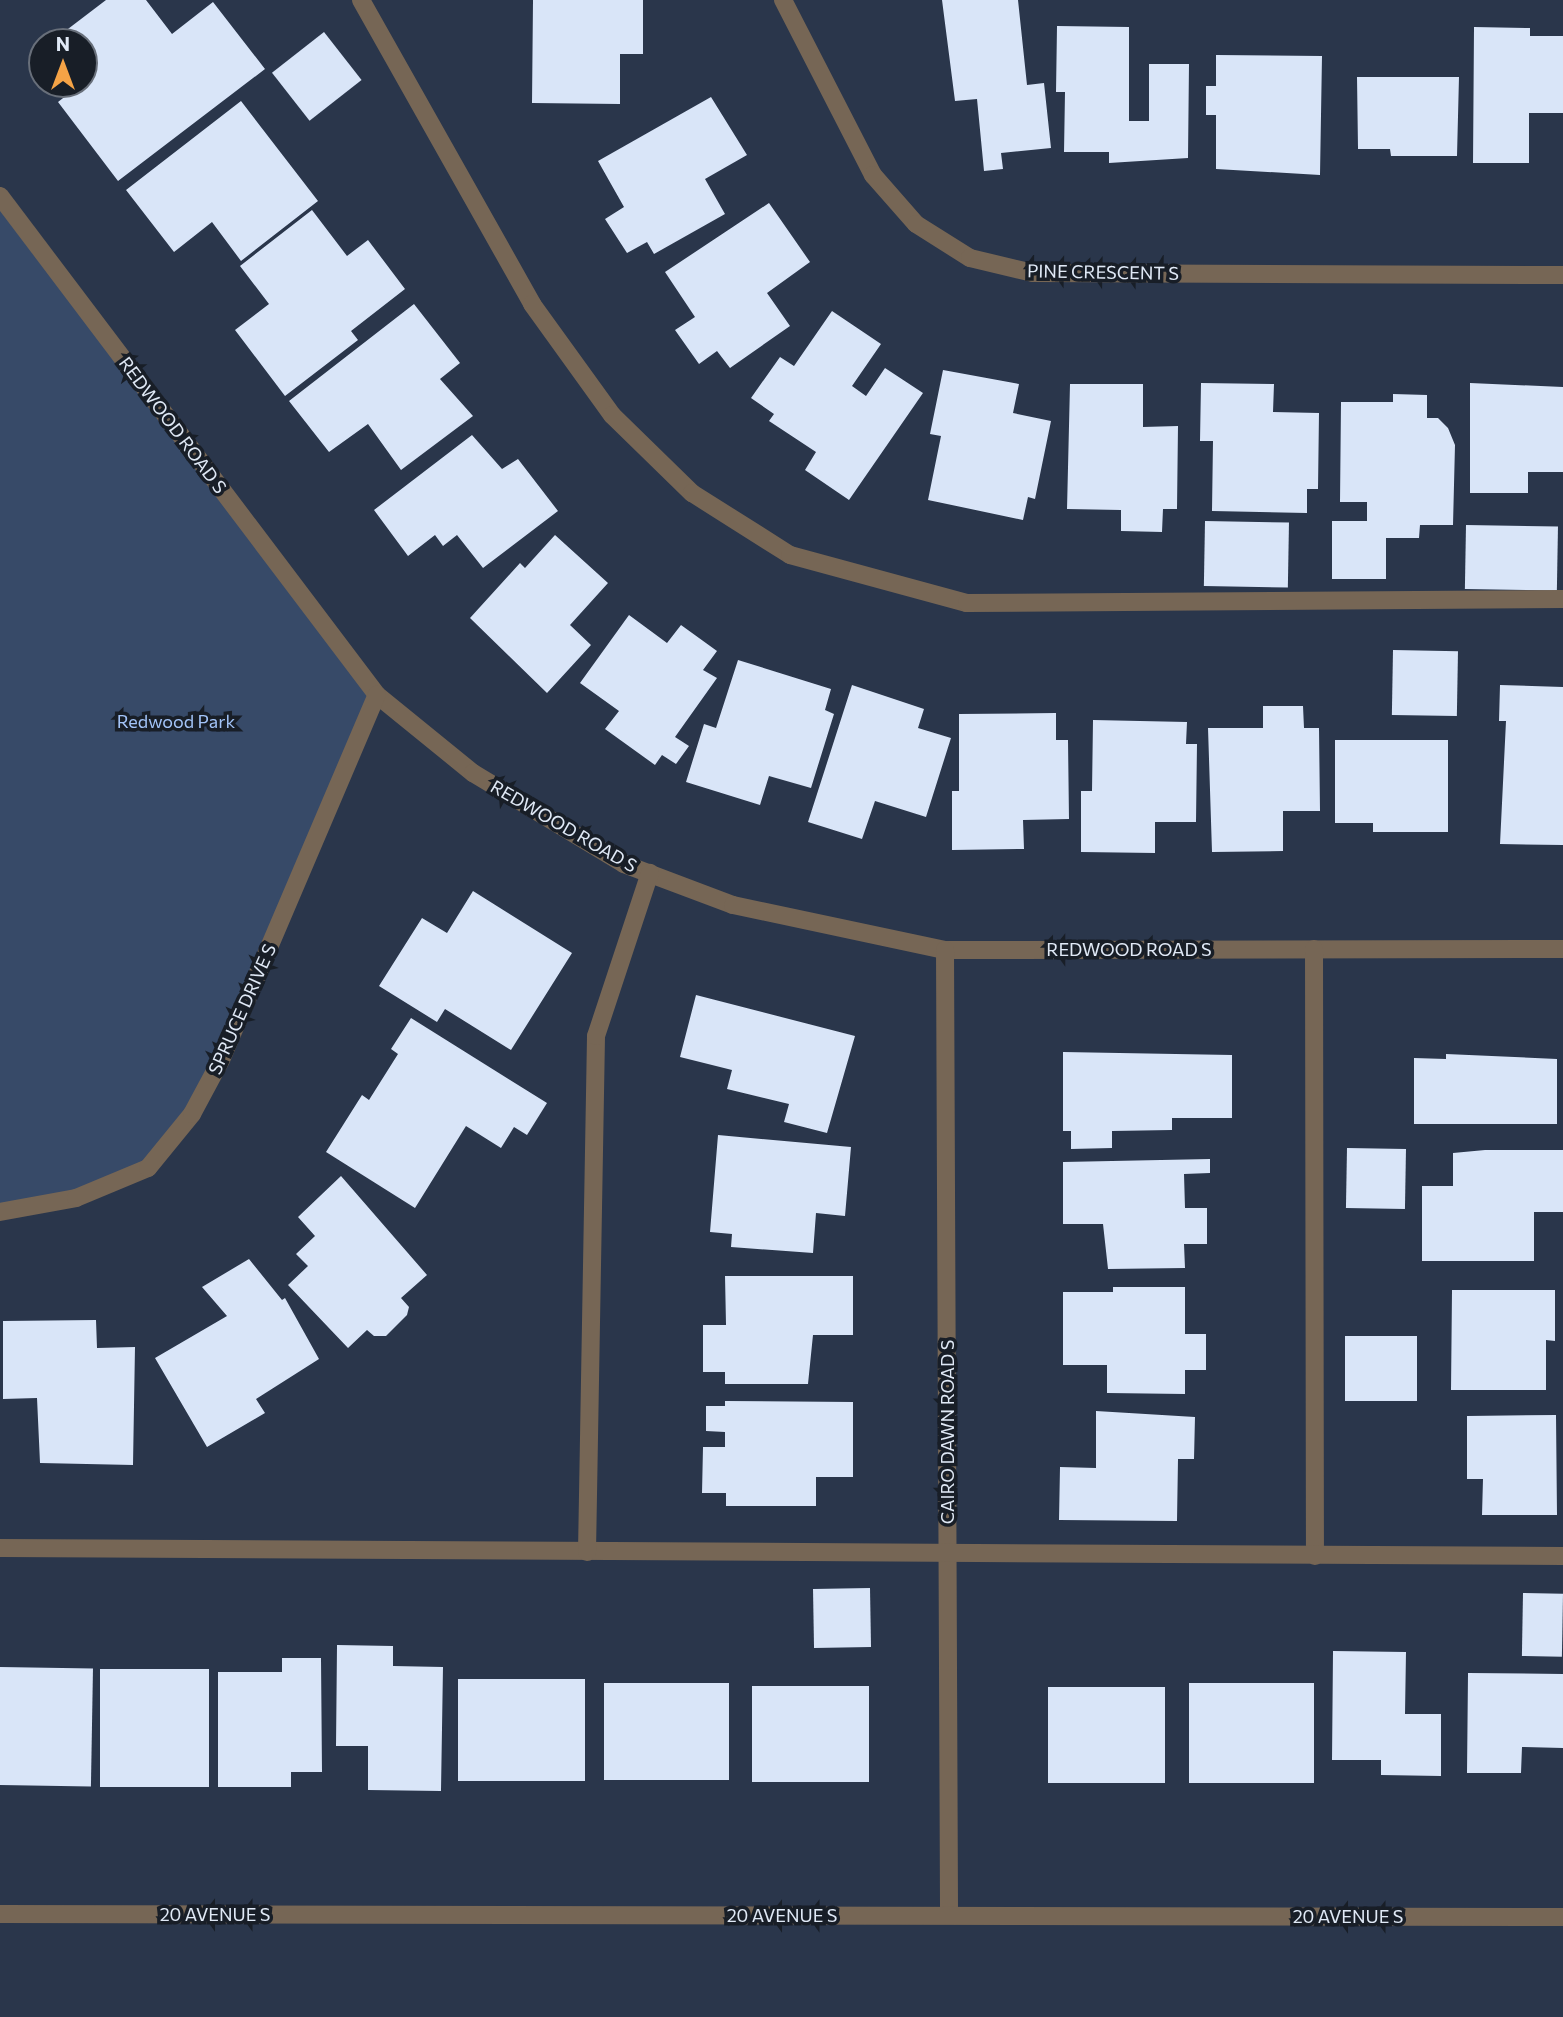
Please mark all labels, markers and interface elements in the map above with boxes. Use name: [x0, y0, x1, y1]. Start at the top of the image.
north arrow: [28, 28, 98, 98]
text: N: [56, 32, 70, 55]
street label: PINE CRESCENT S: [1027, 260, 1179, 284]
street label: REDWOOD ROAD S: [115, 352, 231, 498]
park label: Redwood Park: [117, 710, 235, 732]
street label: REDWOOD ROAD S: [487, 775, 641, 877]
street label: REDWOOD ROAD S: [1046, 938, 1212, 960]
street label: SPRUCE DRIVE S: [204, 940, 280, 1078]
street label: CAIRO DAWN ROAD S: [936, 1340, 958, 1524]
street label: 20 AVENUE S: [160, 1903, 270, 1925]
street label: 20 AVENUE S: [727, 1904, 837, 1926]
street label: 20 AVENUE S: [1293, 1905, 1403, 1927]

